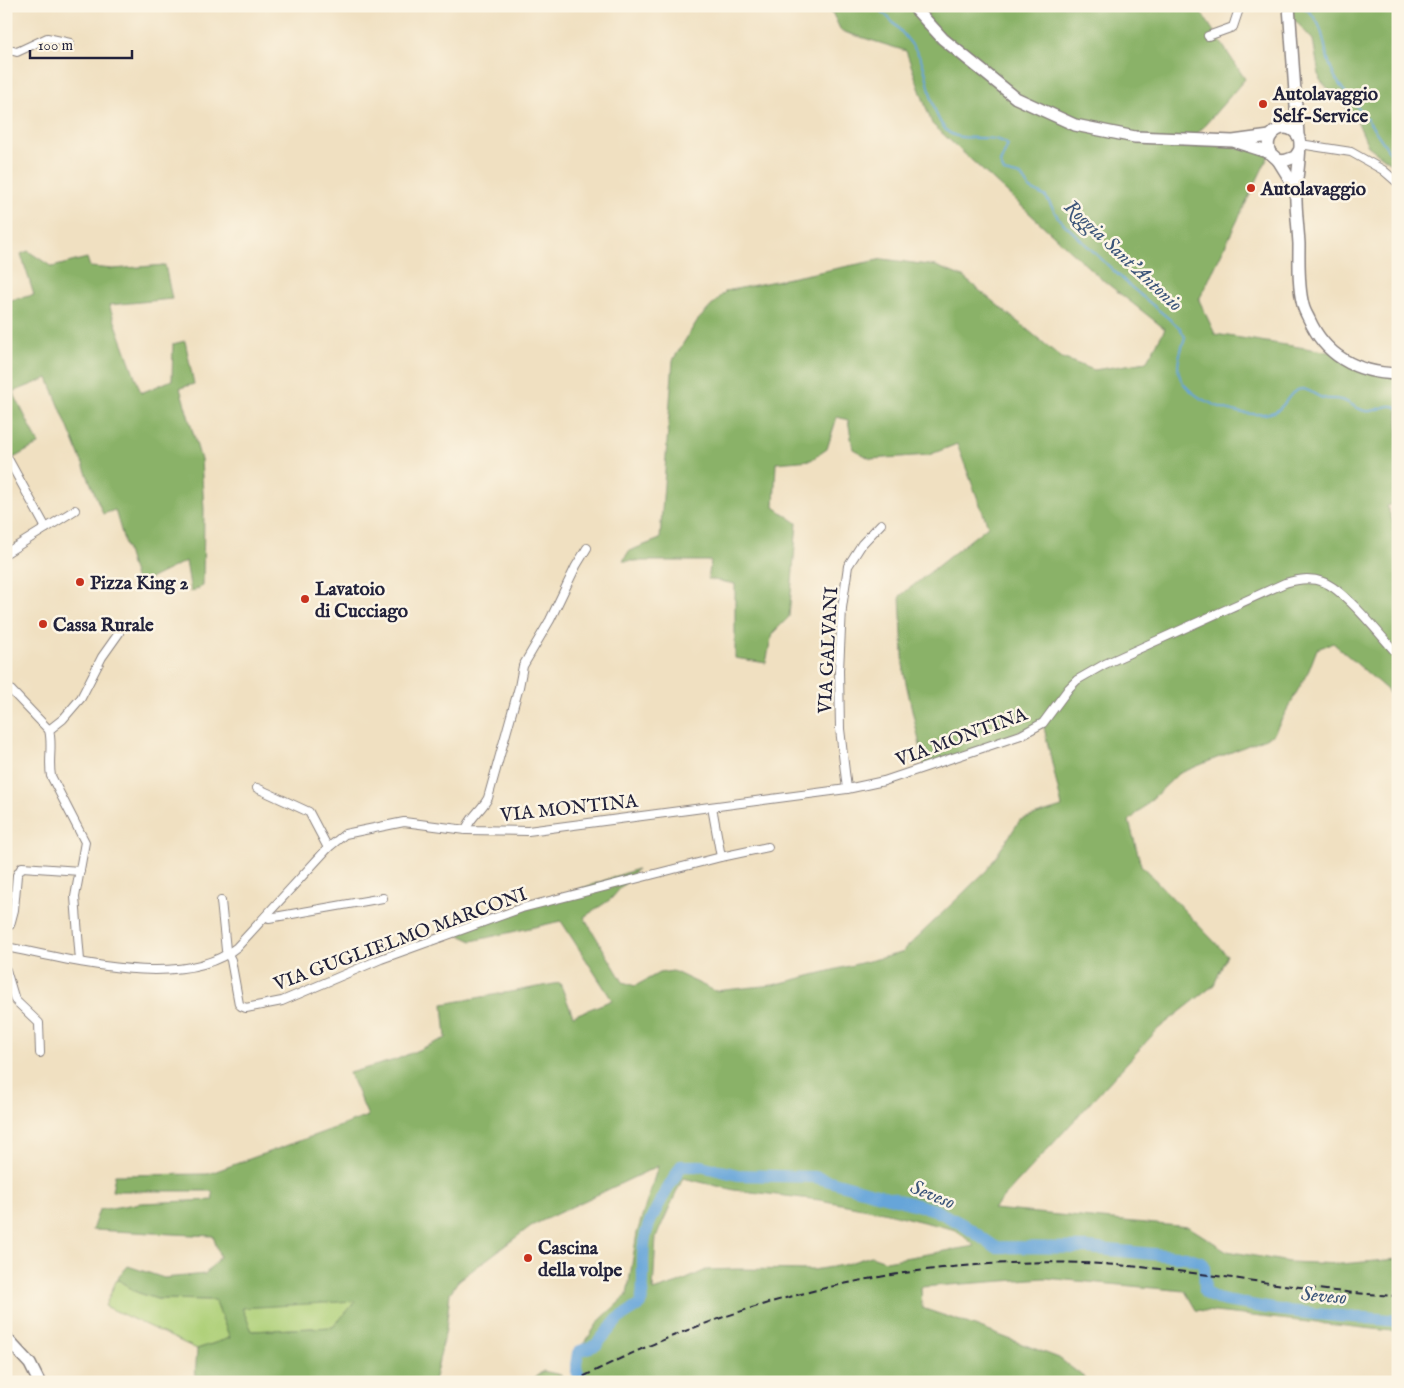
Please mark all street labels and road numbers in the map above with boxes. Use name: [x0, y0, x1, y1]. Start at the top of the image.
street label: VIA GALVANI: [814, 586, 844, 715]
street label: VIA MONTINA: [892, 703, 1032, 773]
street label: VIA MONTINA: [498, 790, 640, 828]
street label: VIA GUGLIELMO MARCONI: [270, 883, 531, 997]

